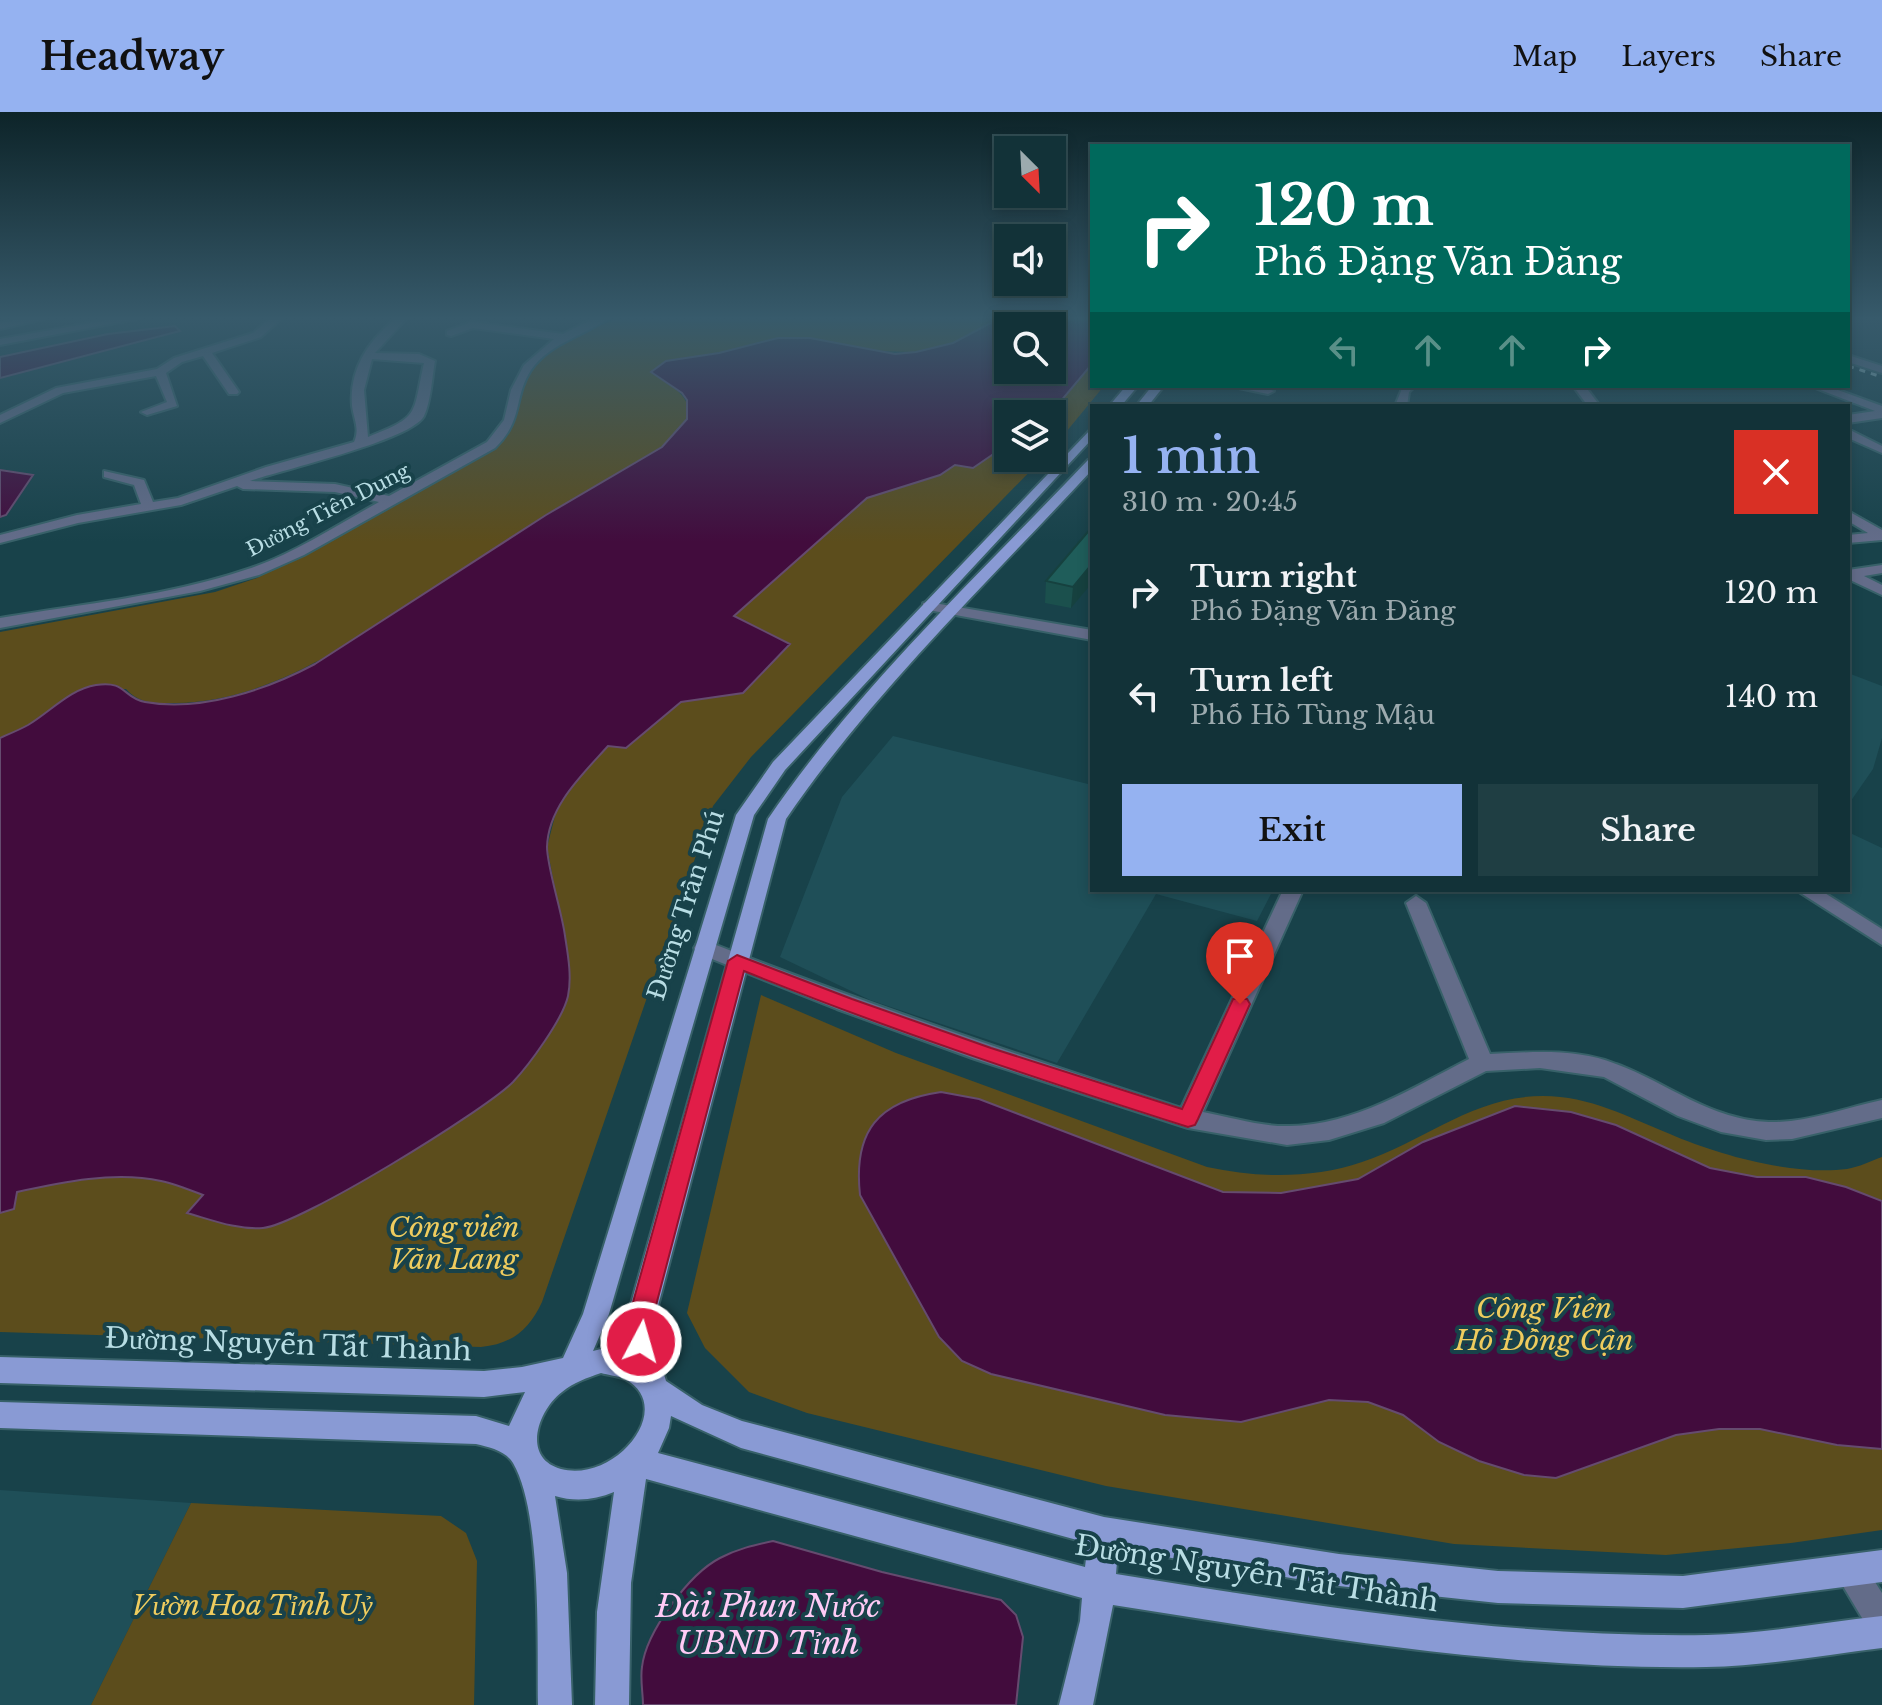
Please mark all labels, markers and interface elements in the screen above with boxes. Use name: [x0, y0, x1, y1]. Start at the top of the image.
text: Headway: [40, 33, 224, 80]
text: Map: [1512, 39, 1577, 74]
text: Layers: [1621, 39, 1716, 74]
text: Share: [1760, 39, 1842, 74]
north arrow: [994, 136, 1066, 208]
map controls: [994, 136, 1066, 472]
text: 120 m: [1254, 171, 1434, 240]
icon: right: [1122, 176, 1226, 280]
button: sound: [994, 224, 1066, 296]
text: Phố Đặng Văn Đăng: [1254, 240, 1622, 285]
button: search: [994, 312, 1066, 384]
icon: left: [1322, 328, 1366, 372]
icon: ahead: [1406, 328, 1450, 372]
icon: ahead: [1490, 328, 1534, 372]
icon: right: [1574, 328, 1618, 372]
button: layers: [994, 400, 1066, 472]
text: 1 min: [1122, 426, 1260, 486]
button: close: [1734, 430, 1818, 514]
street label: Đường Tiên Dung: [242, 458, 414, 562]
text: 310 m · 20:45: [1122, 486, 1298, 518]
text: Turn right: [1190, 558, 1357, 595]
icon: right: [1122, 570, 1166, 614]
text: 120 m: [1724, 574, 1818, 611]
text: Phố Đặng Văn Đăng: [1190, 595, 1456, 627]
text: Turn left: [1190, 662, 1333, 699]
icon: left: [1122, 674, 1166, 718]
text: 140 m: [1725, 678, 1818, 715]
text: Phố Hồ Tùng Mậu: [1190, 699, 1435, 731]
button: Exit: [1122, 784, 1462, 876]
button: Share: [1478, 784, 1818, 876]
street label: Đường Trần Phú: [641, 806, 730, 1004]
pin: [1206, 922, 1274, 1004]
icon: arrive: [1218, 934, 1262, 978]
park label: Công viên Văn Lang: [389, 1210, 520, 1277]
park label: Công Viên Hồ Đồng Cận: [1453, 1291, 1634, 1358]
position arrow: [599, 1300, 683, 1384]
street label: Đường Nguyễn Tất Thành: [104, 1321, 472, 1368]
street label: Đường Nguyễn Tất Thành: [1073, 1527, 1441, 1620]
water label: Đài Phun Nước UBND Tỉnh: [655, 1586, 881, 1663]
park label: Vườn Hoa Tỉnh Uỷ: [131, 1588, 373, 1623]

